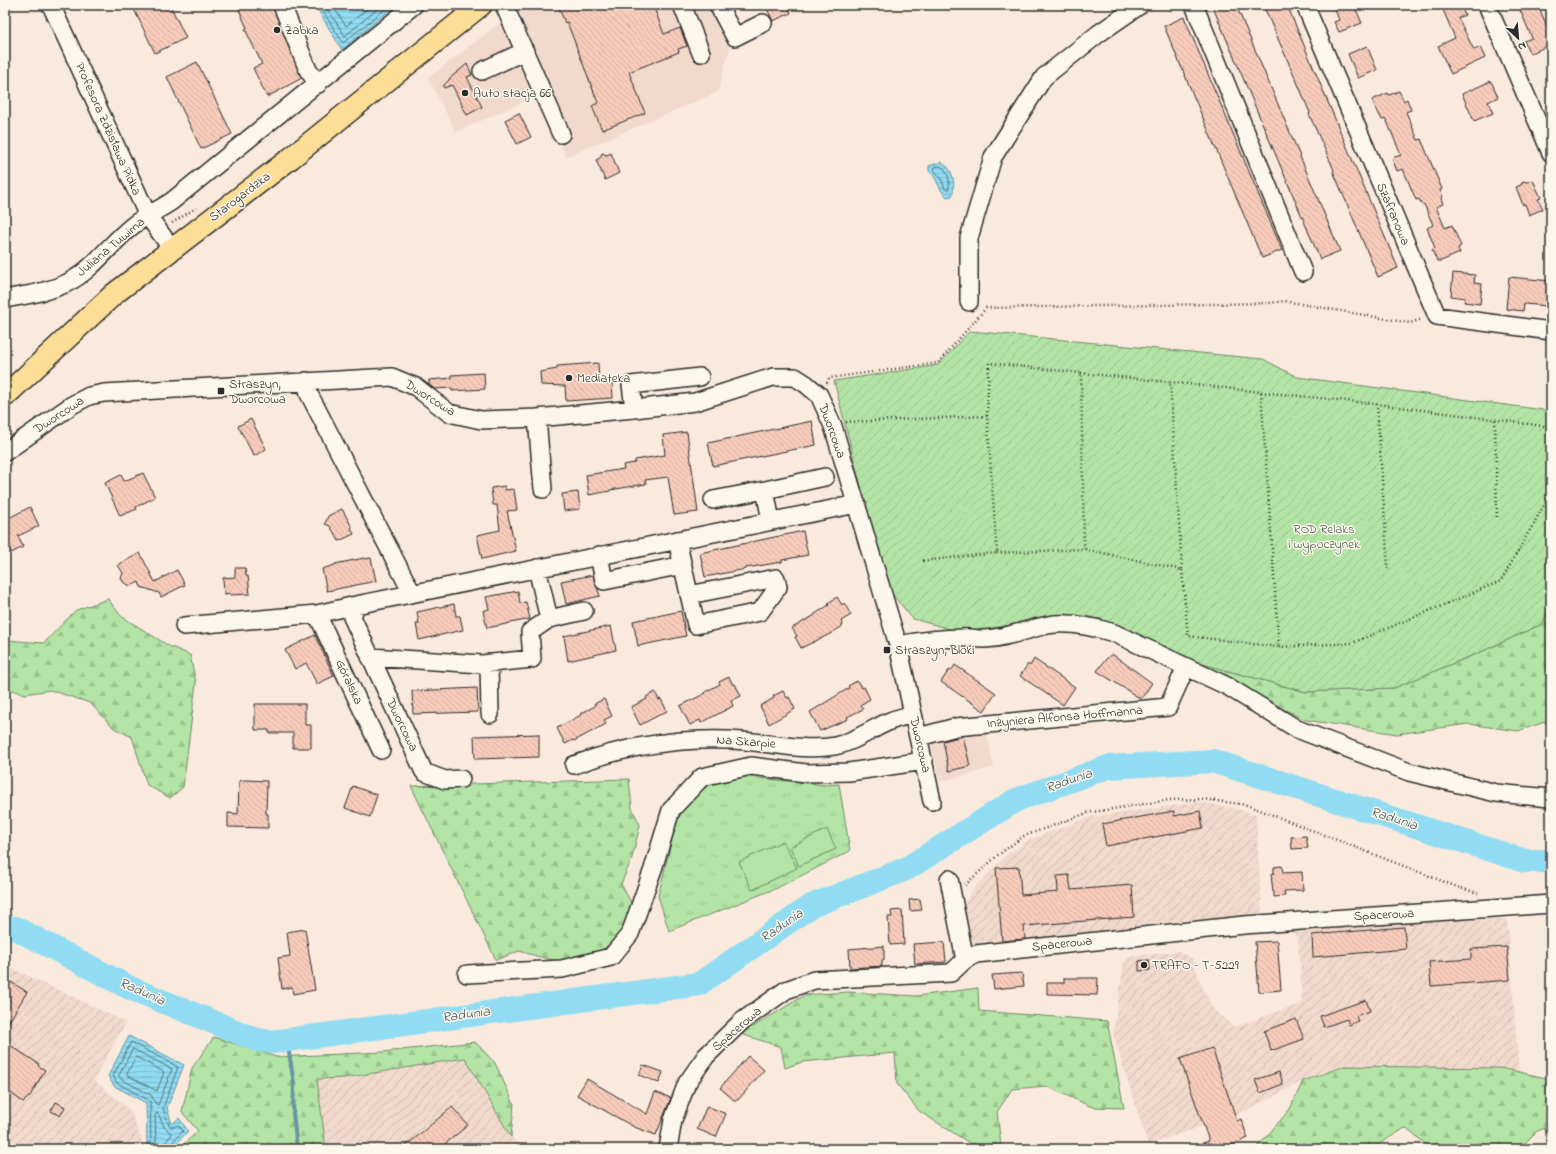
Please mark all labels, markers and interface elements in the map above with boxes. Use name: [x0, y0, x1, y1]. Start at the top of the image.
north arrow: [1498, 18, 1538, 58]
place label: Żabka: [285, 21, 319, 40]
marker: Żabka: [272, 25, 282, 35]
text: N: [1515, 37, 1529, 55]
street label: Profesora Zdzisława Pidka: [70, 59, 146, 199]
place label: Auto stacja 66: [473, 84, 551, 103]
marker: Auto stacja 66: [460, 88, 470, 98]
street label: Starogardzka: [205, 167, 275, 227]
street label: Szafranowa: [1371, 180, 1415, 248]
street label: Juliana Tuwima: [73, 213, 149, 281]
place label: Mediateka: [577, 369, 630, 388]
marker: Mediateka: [564, 373, 574, 383]
street label: Dworcowa: [400, 374, 459, 421]
place label: Straszyn, Dworcowa: [228, 375, 286, 409]
marker: Straszyn, Dworcowa: [216, 386, 226, 396]
street label: Dworcowa: [29, 392, 88, 439]
street label: Dworcowa: [813, 400, 851, 461]
park label: ROD Relaks i wypoczynek: [1288, 520, 1360, 555]
place label: Straszyn, Bloki: [895, 641, 975, 661]
marker: Straszyn, Bloki: [882, 645, 892, 655]
street label: Góralska: [330, 656, 368, 708]
street label: Dworcowa: [381, 694, 423, 755]
street label: Inżyniera Alfonsa Hoffmanna: [986, 701, 1144, 734]
street label: Dworcowa: [904, 714, 936, 775]
street label: Na Skarpie: [716, 730, 776, 754]
water label: Radunia: [1043, 763, 1096, 799]
water label: Radunia: [1368, 802, 1421, 837]
water label: Radunia: [756, 903, 808, 948]
street label: Spacerowa: [1353, 904, 1415, 926]
street label: Spacerowa: [1031, 931, 1093, 957]
place label: TRAFO - T-5229: [1152, 956, 1239, 975]
marker: TRAFO - T-5229: [1139, 960, 1149, 970]
water label: Radunia: [116, 973, 169, 1012]
water label: Radunia: [441, 1001, 492, 1029]
street label: Spacerowa: [708, 1002, 766, 1056]

